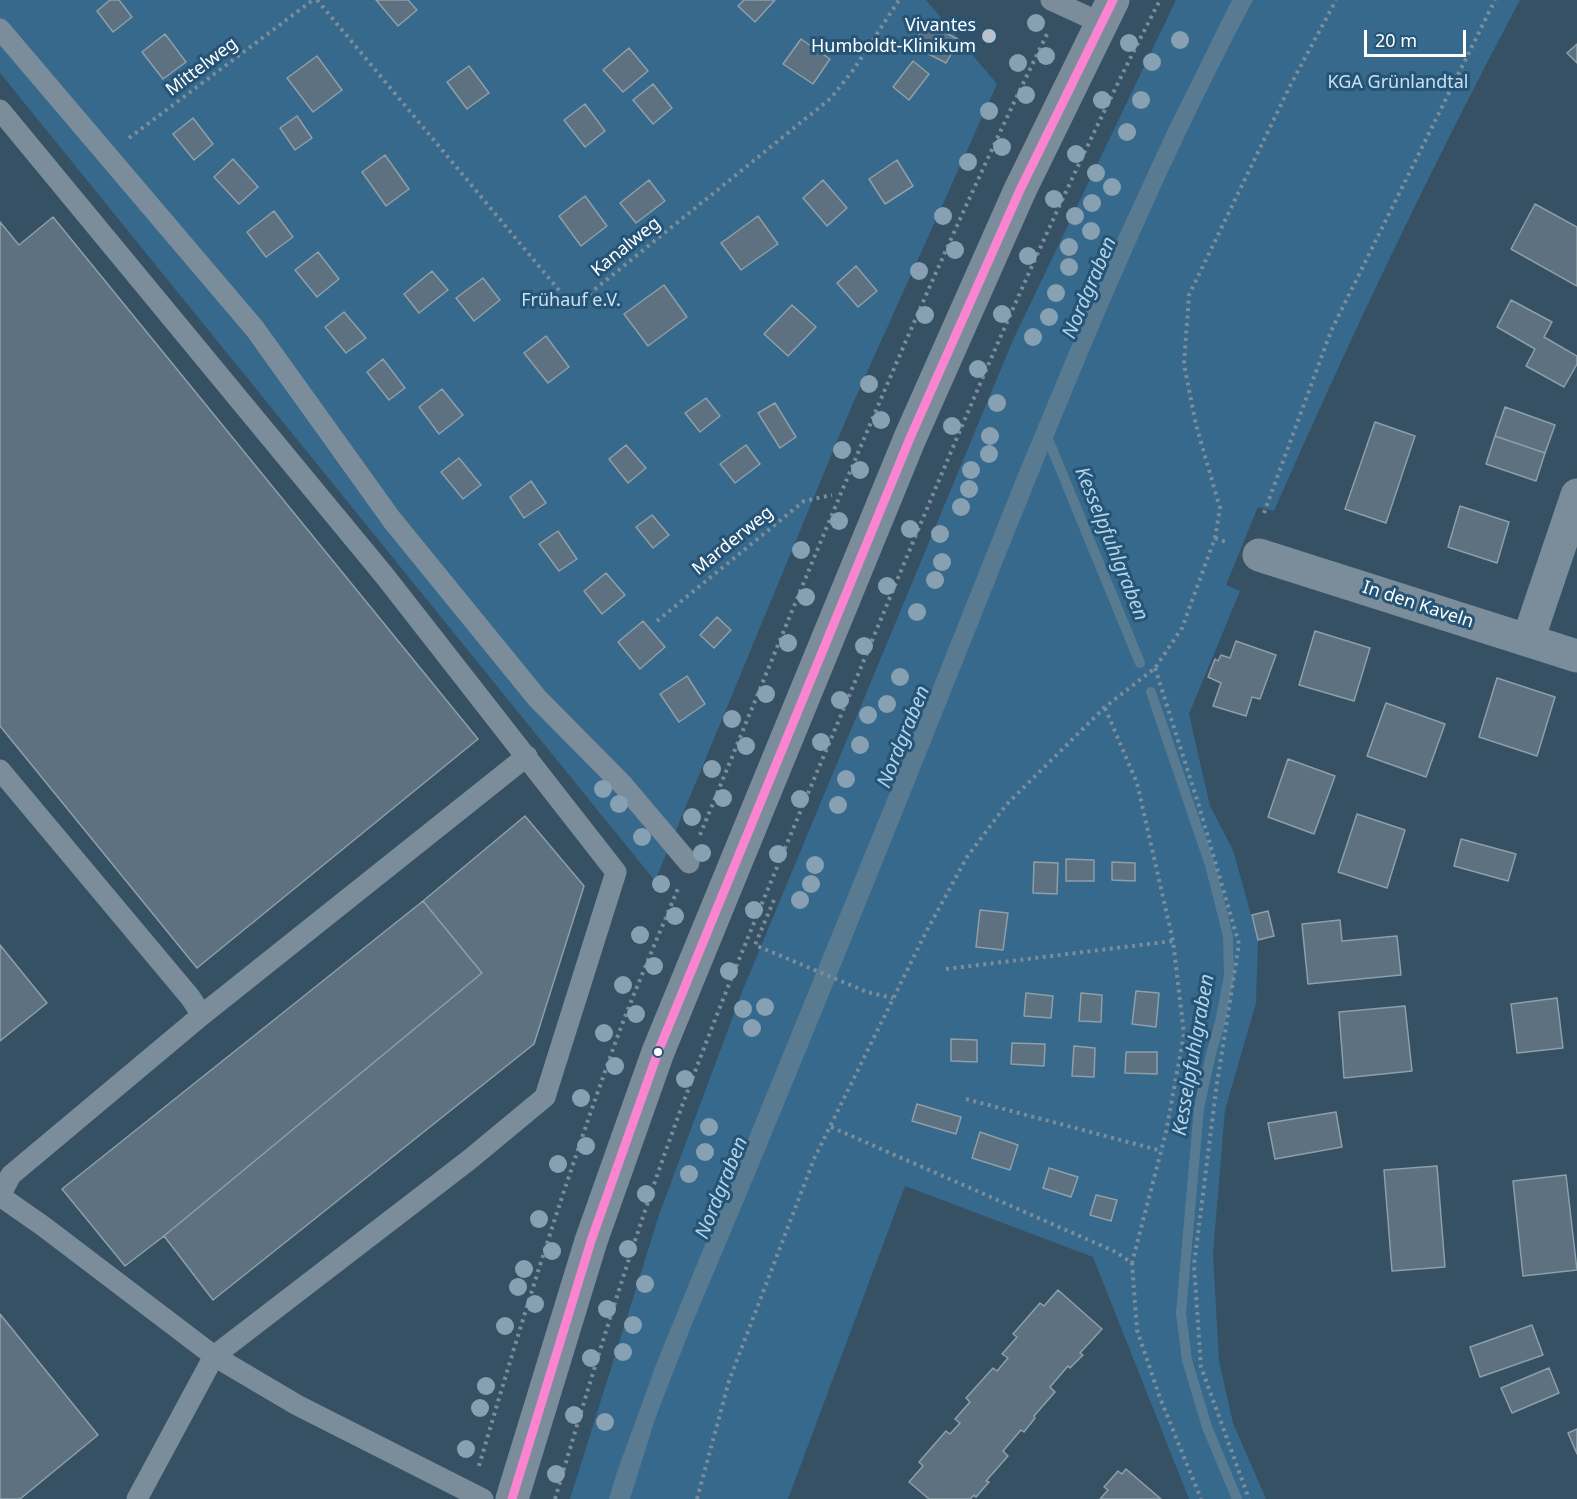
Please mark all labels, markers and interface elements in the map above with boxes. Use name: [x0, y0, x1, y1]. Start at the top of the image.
place label: Vivantes Humboldt-Klinikum: [811, 15, 976, 57]
scale bar: [1367, 18, 1469, 56]
marker: Vivantes Humboldt-Klinikum: [980, 27, 998, 45]
text: 20 m: [1375, 28, 1417, 52]
street label: Mittelweg: [162, 33, 242, 101]
park label: KGA Grünlandtal: [1327, 72, 1469, 94]
street label: Kanalweg: [587, 213, 665, 281]
water label: Nordgraben: [1058, 234, 1122, 342]
park label: Frühauf e.V.: [521, 290, 621, 312]
water label: Kesselpfuhlgraben: [1069, 464, 1153, 624]
street label: Marderweg: [688, 502, 778, 580]
street label: In den Kaveln: [1360, 577, 1476, 633]
water label: Nordgraben: [873, 682, 935, 792]
water label: Kesselpfuhlgraben: [1168, 972, 1220, 1138]
unlabelled marker: [652, 1046, 664, 1058]
water label: Nordgraben: [691, 1133, 753, 1243]

